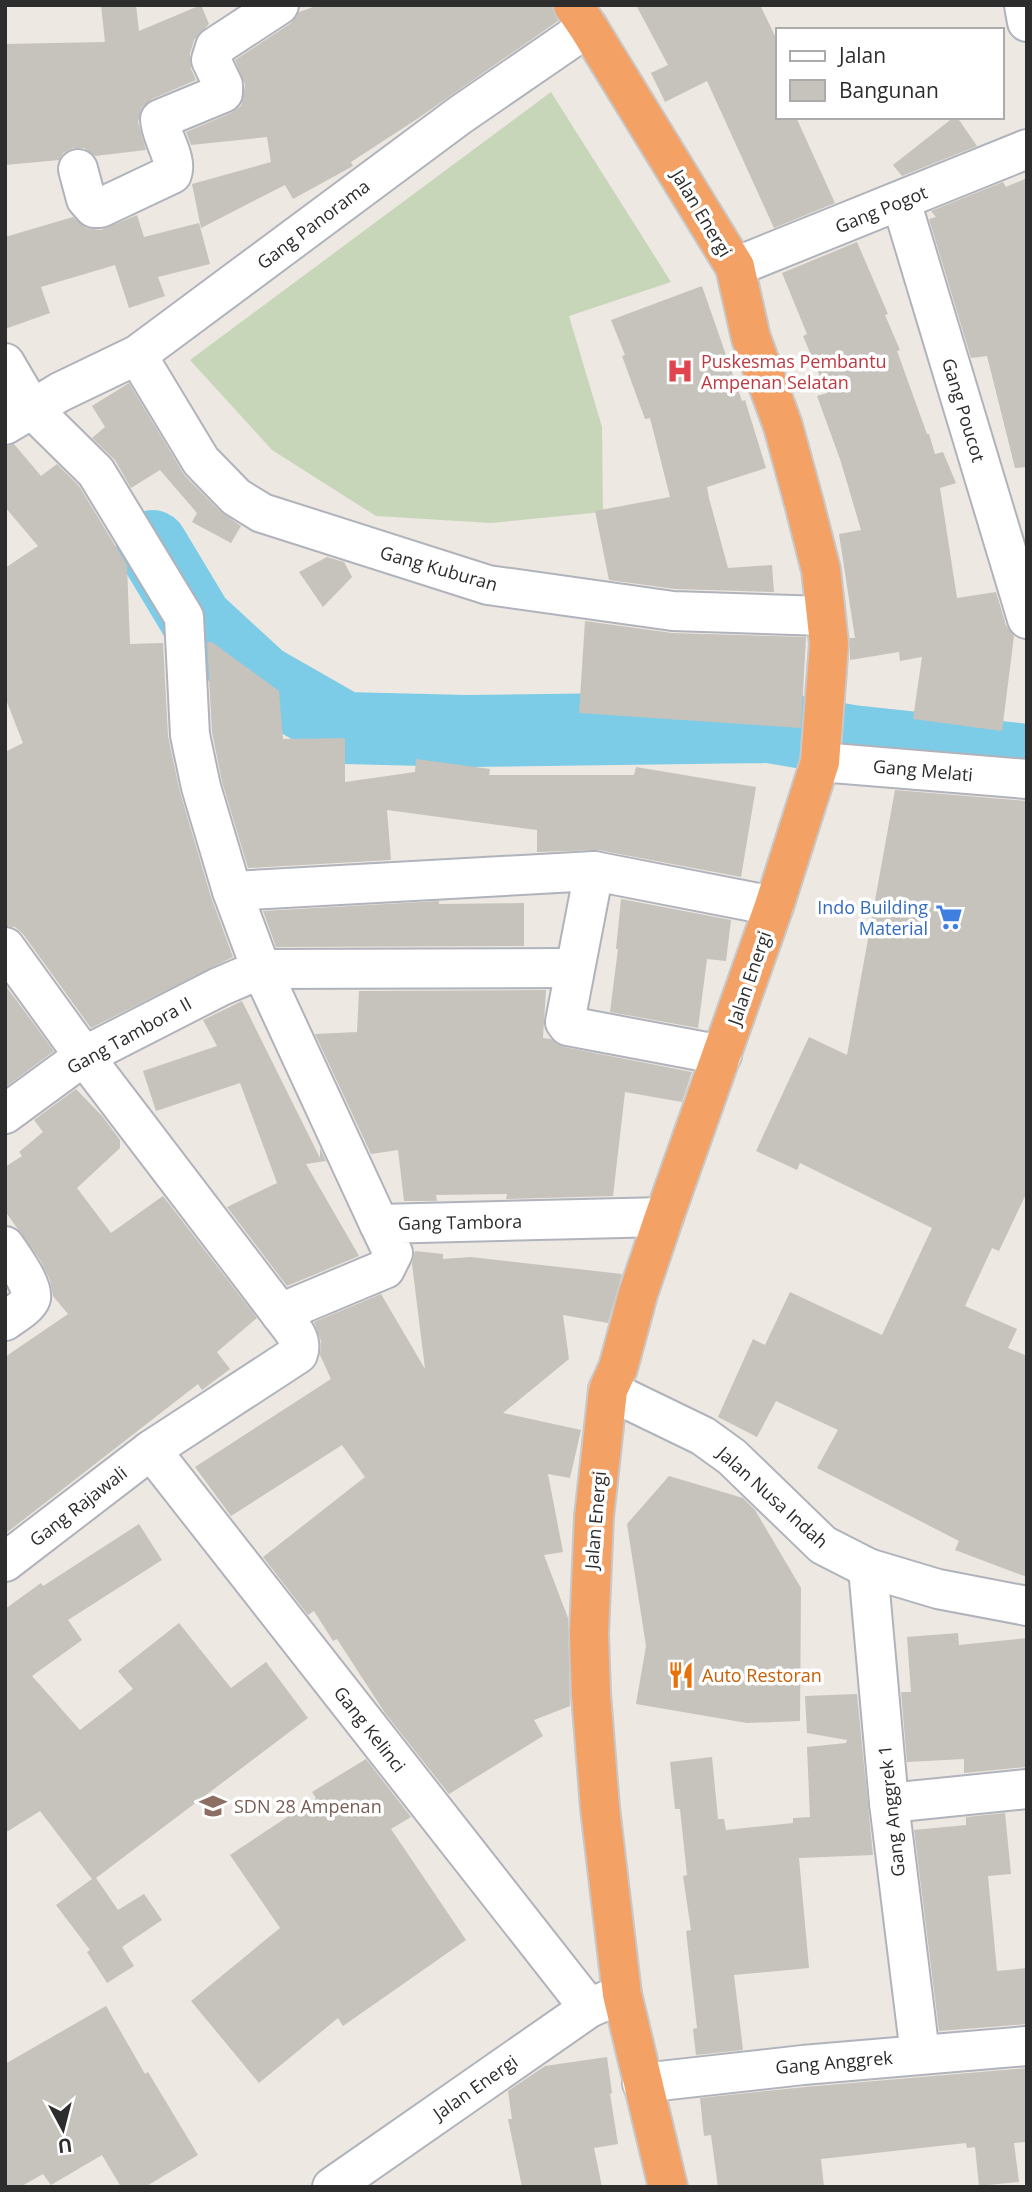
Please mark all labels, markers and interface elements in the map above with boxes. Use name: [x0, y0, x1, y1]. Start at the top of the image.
legend: [776, 28, 1004, 119]
text: Jalan: [837, 41, 886, 69]
text: Bangunan: [839, 76, 939, 104]
street label: Jalan Energi: [665, 163, 738, 261]
street label: Gang Panorama: [252, 174, 374, 274]
street label: Gang Pogot: [831, 180, 931, 238]
place label: Puskesmas Pembantu Ampenan Selatan: [701, 349, 887, 394]
street label: Gang Poucot: [937, 355, 991, 465]
hospital icon: Puskesmas Pembantu Ampenan Selatan: [665, 356, 695, 386]
street label: Gang Kuburan: [377, 540, 501, 596]
street label: Gang Melati: [872, 754, 974, 786]
place label: Indo Building Material: [817, 895, 928, 940]
supermarket icon: Indo Building Material: [934, 902, 964, 932]
street label: Jalan Energi: [721, 928, 776, 1030]
street label: Gang Tambora II: [62, 991, 196, 1079]
street label: Gang Tambora: [398, 1209, 522, 1235]
street label: Jalan Nusa Indah: [711, 1440, 833, 1553]
street label: Gang Rajawali: [24, 1460, 132, 1552]
street label: Jalan Energi: [579, 1470, 611, 1572]
restaurant icon: Auto Restoran: [666, 1660, 696, 1690]
place label: Auto Restoran: [702, 1663, 822, 1687]
street label: Gang Kelinci: [329, 1681, 411, 1777]
street label: Gang Anggrek 1: [872, 1744, 910, 1878]
school or university icon: SDN 28 Ampenan: [198, 1791, 228, 1821]
place label: SDN 28 Ampenan: [234, 1794, 382, 1818]
street label: Gang Anggrek: [774, 2045, 894, 2079]
street label: Jalan Energi: [426, 2049, 522, 2126]
north arrow: [28, 2094, 98, 2164]
text: U: [56, 2132, 74, 2160]

